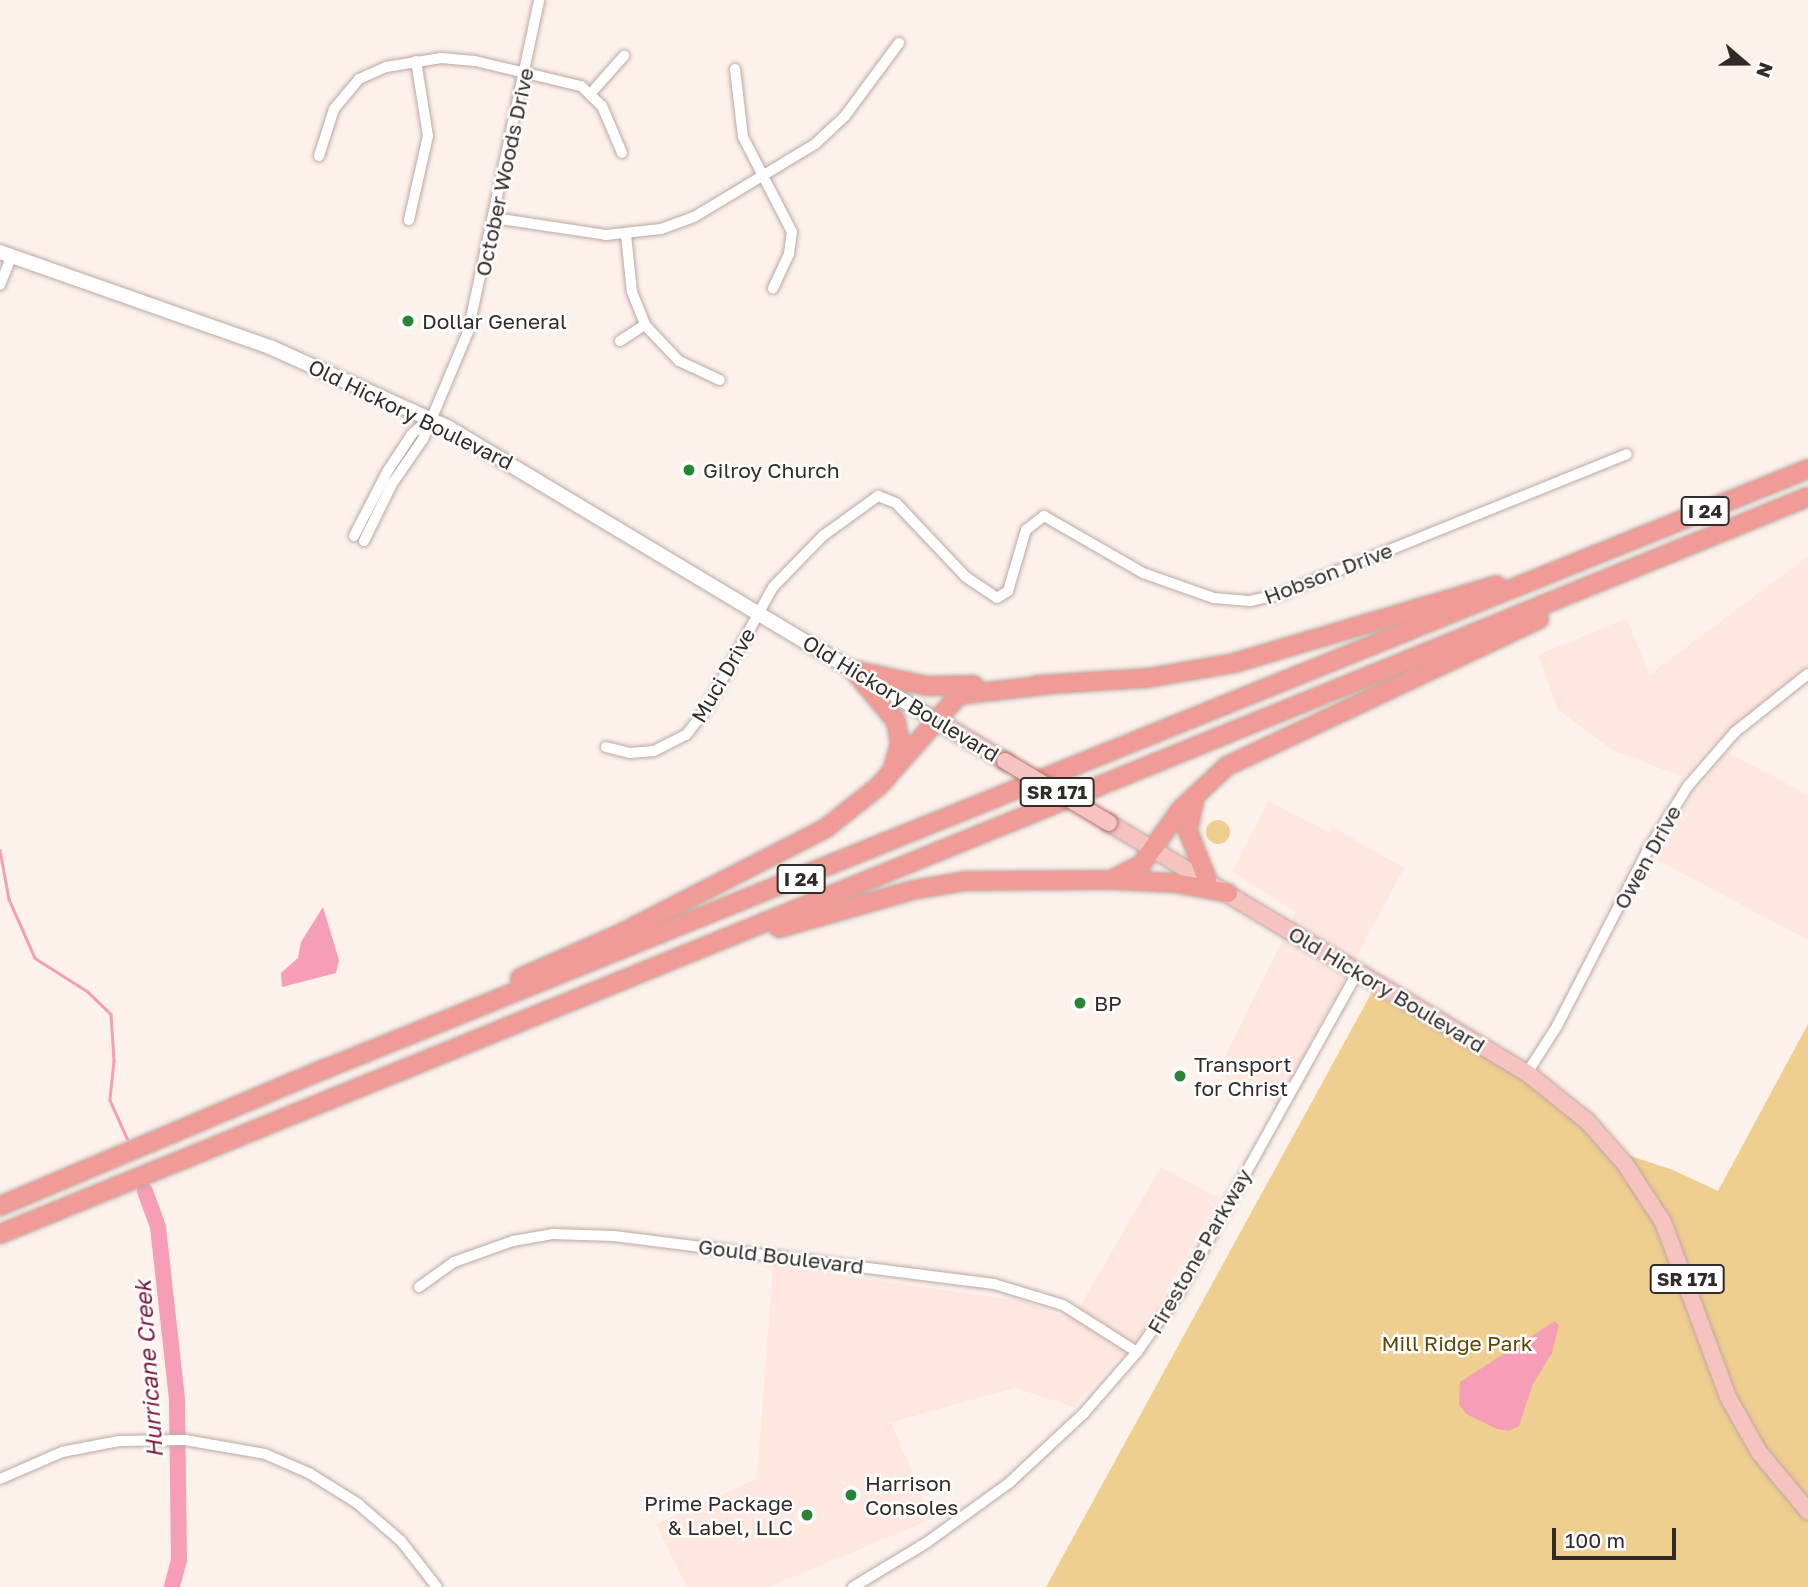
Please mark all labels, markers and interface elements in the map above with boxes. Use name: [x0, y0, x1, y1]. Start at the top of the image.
north arrow: [1710, 28, 1780, 98]
text: N: [1752, 60, 1778, 81]
street label: October Woods Drive: [470, 66, 538, 278]
place label: Dollar General: [422, 308, 567, 334]
marker: Dollar General: [400, 313, 416, 329]
street label: Old Hickory Boulevard: [305, 353, 517, 475]
place label: Gilroy Church: [703, 457, 840, 483]
marker: Gilroy Church: [681, 462, 697, 478]
road number: I 24: [1680, 496, 1730, 526]
street label: Hobson Drive: [1260, 537, 1396, 609]
street label: Muci Drive: [686, 623, 760, 727]
street label: Old Hickory Boulevard: [798, 629, 1004, 767]
road number: SR 171: [1018, 776, 1096, 807]
street label: Owen Drive: [1608, 801, 1686, 913]
road number: I 24: [776, 864, 826, 894]
street label: Old Hickory Boulevard: [1284, 920, 1490, 1058]
place label: BP: [1094, 990, 1122, 1016]
marker: BP: [1072, 995, 1088, 1011]
place label: Transport for Christ: [1194, 1051, 1292, 1101]
marker: Transport for Christ: [1172, 1068, 1188, 1084]
street label: Firestone Parkway: [1142, 1164, 1256, 1338]
street label: Gould Boulevard: [697, 1233, 865, 1279]
road number: SR 171: [1648, 1264, 1726, 1294]
water label: Hurricane Creek: [128, 1279, 168, 1459]
park label: Mill Ridge Park: [1381, 1330, 1533, 1356]
place label: Harrison Consoles: [865, 1470, 958, 1520]
marker: Harrison Consoles: [843, 1487, 859, 1503]
place label: Prime Package & Label, LLC: [644, 1490, 793, 1540]
marker: Prime Package & Label, LLC: [799, 1507, 815, 1523]
scale bar: [1556, 1514, 1680, 1558]
text: 100 m: [1565, 1527, 1625, 1553]

